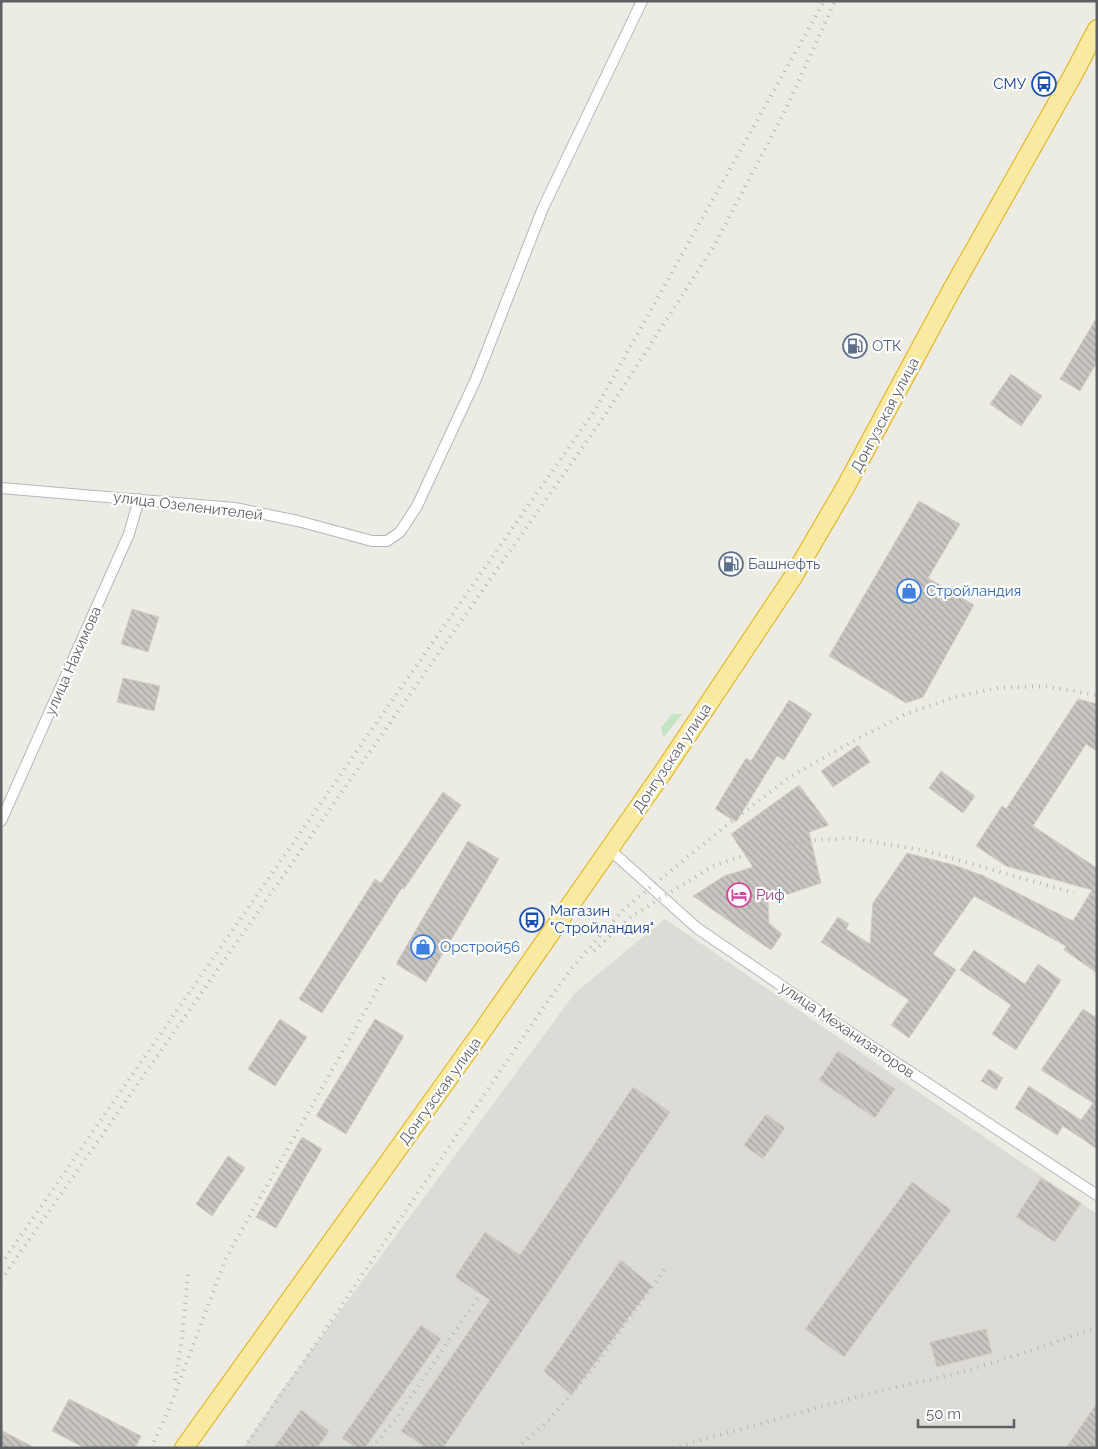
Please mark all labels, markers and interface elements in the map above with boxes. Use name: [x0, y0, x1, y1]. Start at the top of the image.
bus stop icon: СМУ: [1031, 71, 1057, 97]
place label: СМУ: [993, 75, 1027, 93]
fuel station icon: ОТК: [842, 333, 868, 359]
place label: ОТК: [872, 337, 902, 355]
street label: Донгузская улица: [847, 354, 923, 476]
street label: улица Озеленителей: [112, 488, 264, 524]
fuel station icon: Башнефть: [718, 551, 744, 577]
place label: Башнефть: [748, 555, 820, 573]
shop icon: Стройландия: [896, 578, 922, 604]
place label: Стройландия: [926, 582, 1021, 600]
street label: улица Нахимова: [41, 604, 105, 718]
street label: Донгузская улица: [629, 700, 715, 816]
hotel icon: Риф: [726, 882, 752, 908]
place label: Риф: [756, 886, 785, 904]
place label: Магазин "Стройландия": [550, 902, 654, 937]
bus stop icon: Магазин "Стройландия": [519, 907, 545, 933]
shop icon: Орстрой56: [410, 934, 436, 960]
place label: Орстрой56: [440, 938, 520, 956]
street label: улица Механизаторов: [776, 978, 918, 1082]
street label: Донгузская улица: [395, 1034, 485, 1148]
scale bar: [918, 1396, 1014, 1428]
text: 50 m: [926, 1405, 961, 1423]

